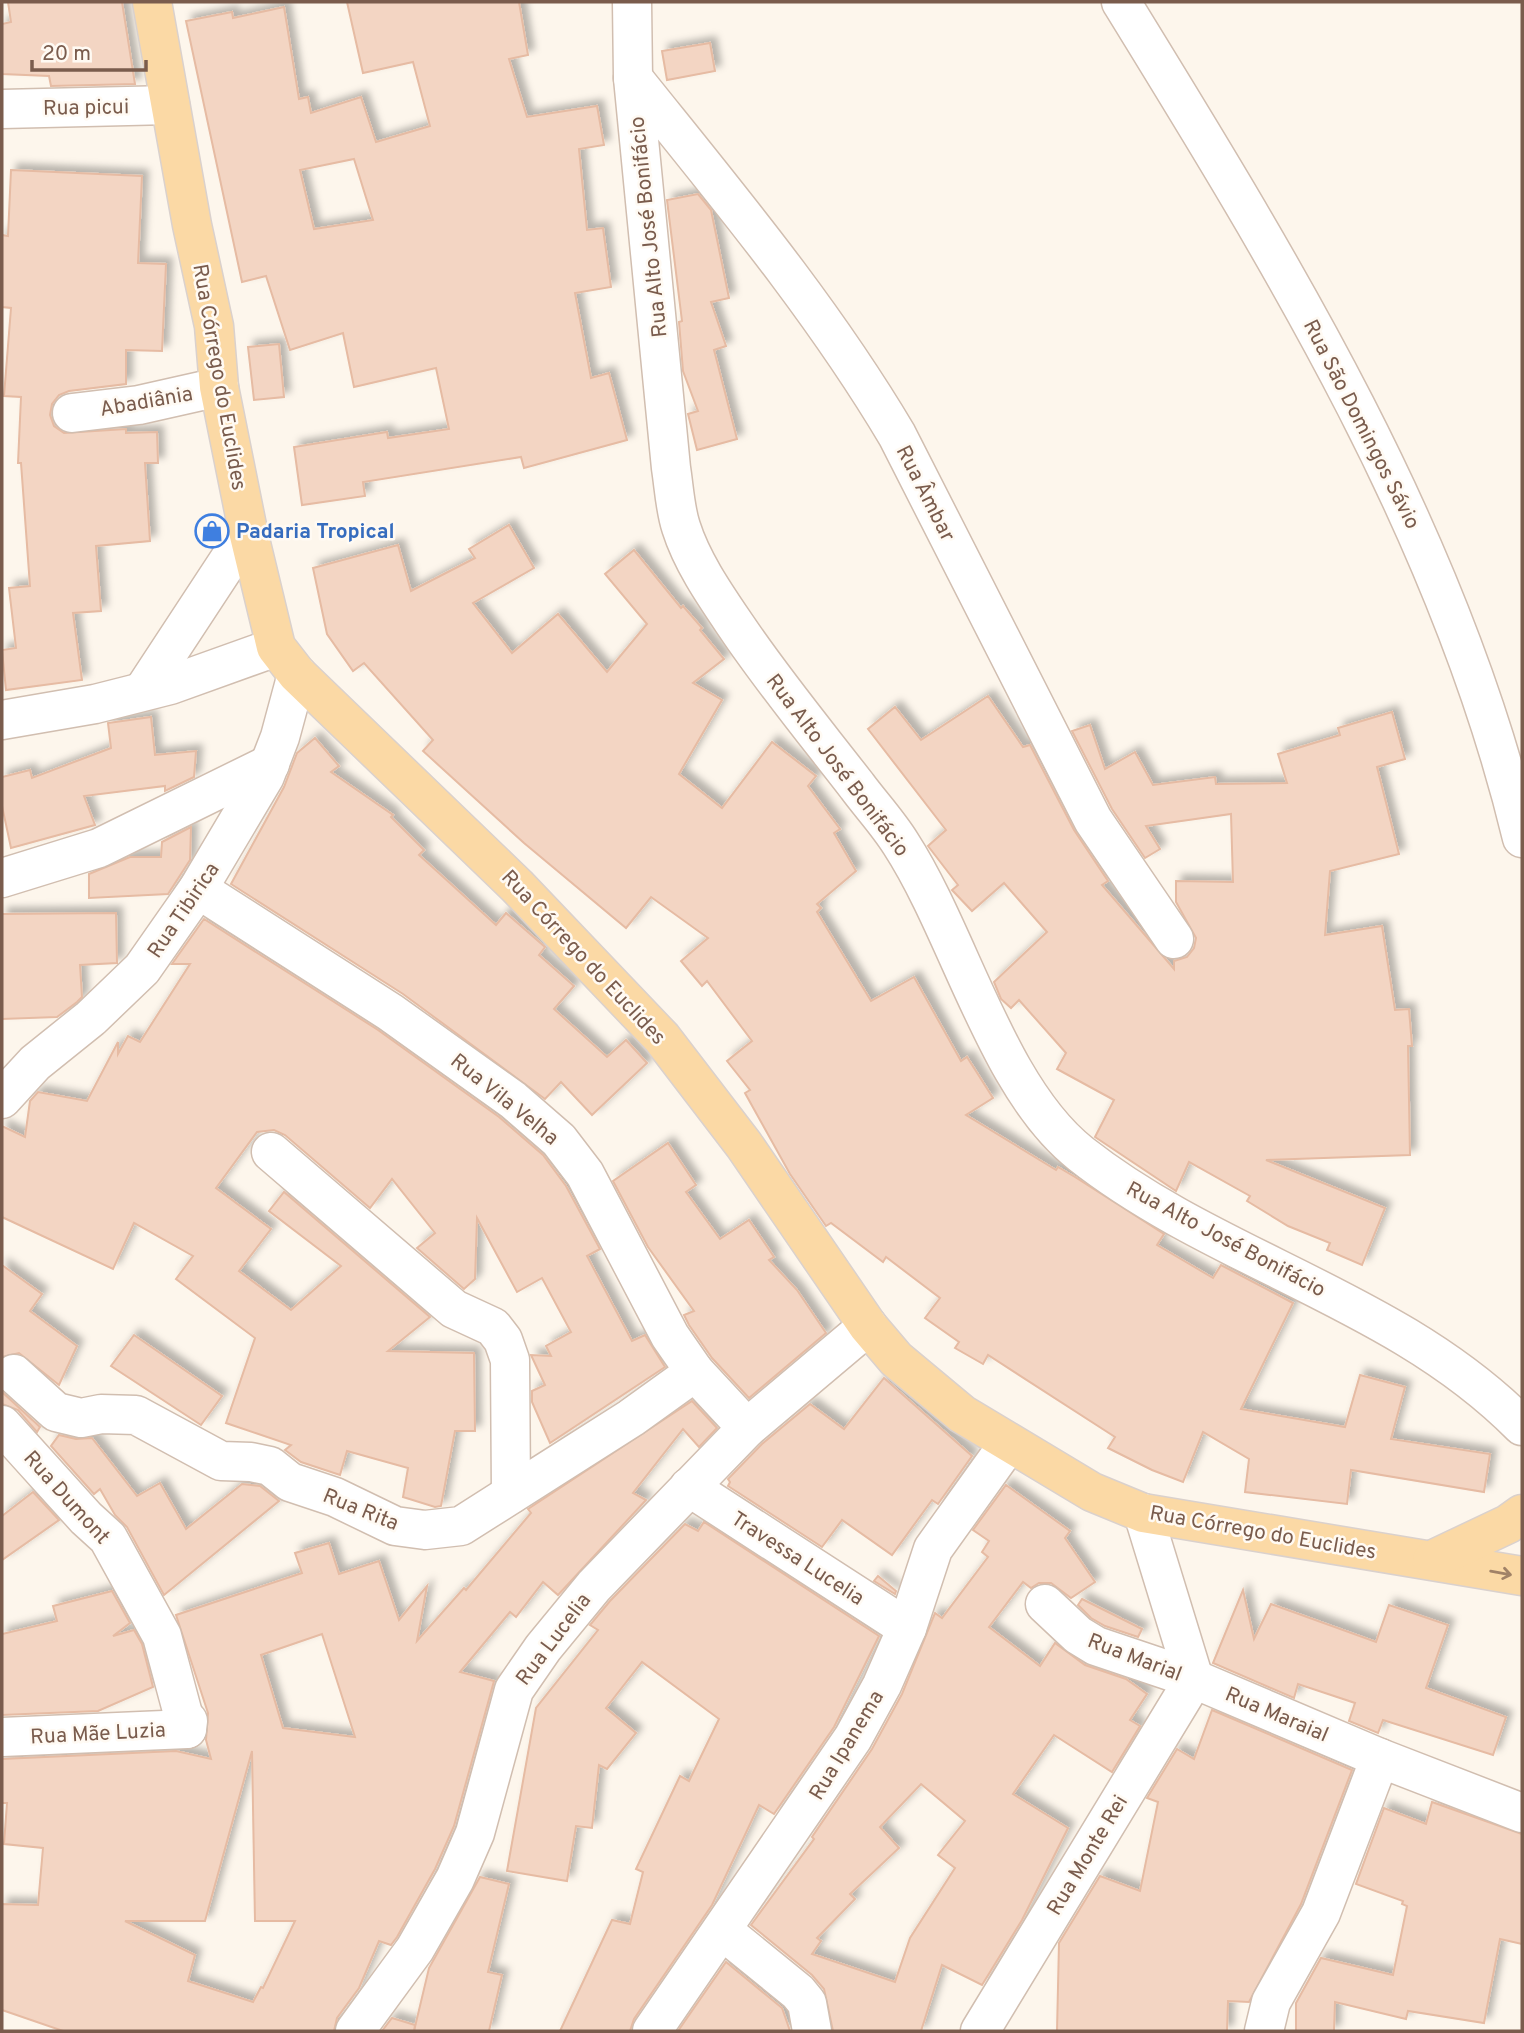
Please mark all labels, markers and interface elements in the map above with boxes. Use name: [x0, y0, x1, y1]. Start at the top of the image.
scale bar: [32, 28, 145, 72]
text: 20 m: [42, 41, 91, 68]
street label: Rua picui: [43, 94, 129, 123]
street label: Rua Alto José Bonifácio: [624, 115, 675, 339]
street label: Rua Córrego do Euclides: [185, 262, 252, 493]
street label: Rua São Domingos Sávio: [1296, 315, 1425, 534]
street label: Abadiânia: [98, 381, 195, 424]
street label: Rua Âmbar: [889, 441, 961, 546]
shop icon: Padaria Tropical: [193, 512, 231, 550]
place label: Padaria Tropical: [236, 519, 395, 546]
street label: Rua Alto José Bonifácio: [759, 669, 914, 863]
street label: Rua Tibirica: [142, 858, 226, 964]
street label: Rua Córrego do Euclides: [495, 865, 671, 1051]
street label: Rua Vila Velha: [444, 1048, 564, 1152]
street label: Rua Alto José Bonifácio: [1121, 1176, 1330, 1304]
street label: Rua Dumont: [17, 1445, 115, 1551]
street label: Rua Rita: [318, 1483, 402, 1538]
street label: Rua Córrego do Euclides: [1147, 1500, 1378, 1567]
street label: Travessa Lucelia: [725, 1506, 869, 1612]
one-way arrow: [1489, 1566, 1512, 1580]
street label: Rua Lucelia: [511, 1588, 598, 1692]
street label: Rua Marial: [1083, 1628, 1186, 1689]
street label: Rua Maraial: [1221, 1681, 1332, 1749]
street label: Rua Ipanema: [804, 1686, 891, 1806]
street label: Rua Mãe Luzia: [30, 1717, 167, 1752]
street label: Rua Monte Rei: [1042, 1791, 1135, 1921]

